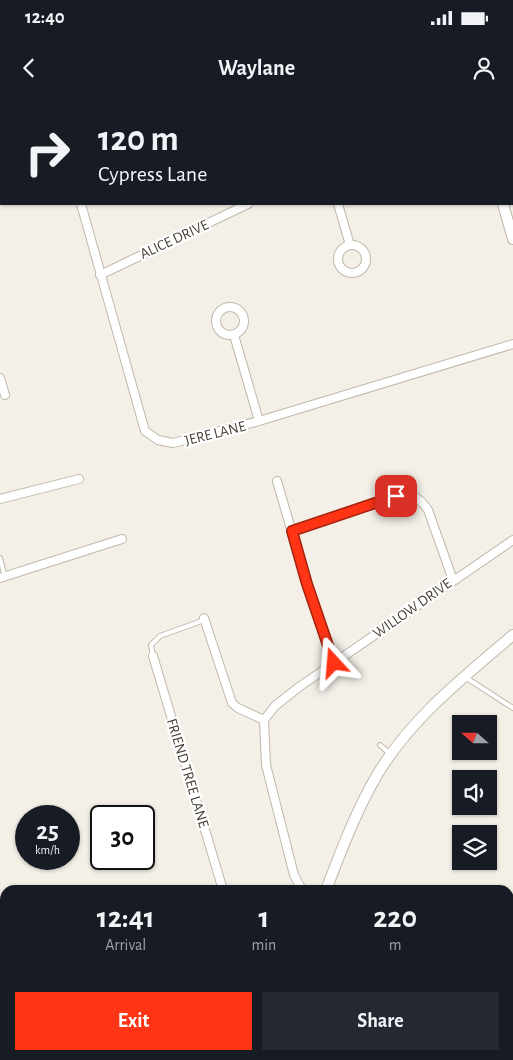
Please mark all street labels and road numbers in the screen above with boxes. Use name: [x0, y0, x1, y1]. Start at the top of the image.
street label: ALICE DRIVE: [138, 217, 211, 262]
street label: JERE LANE: [183, 419, 247, 448]
street label: WILLOW DRIVE: [370, 576, 454, 641]
street label: FRIEND TREE LANE: [164, 717, 211, 830]

